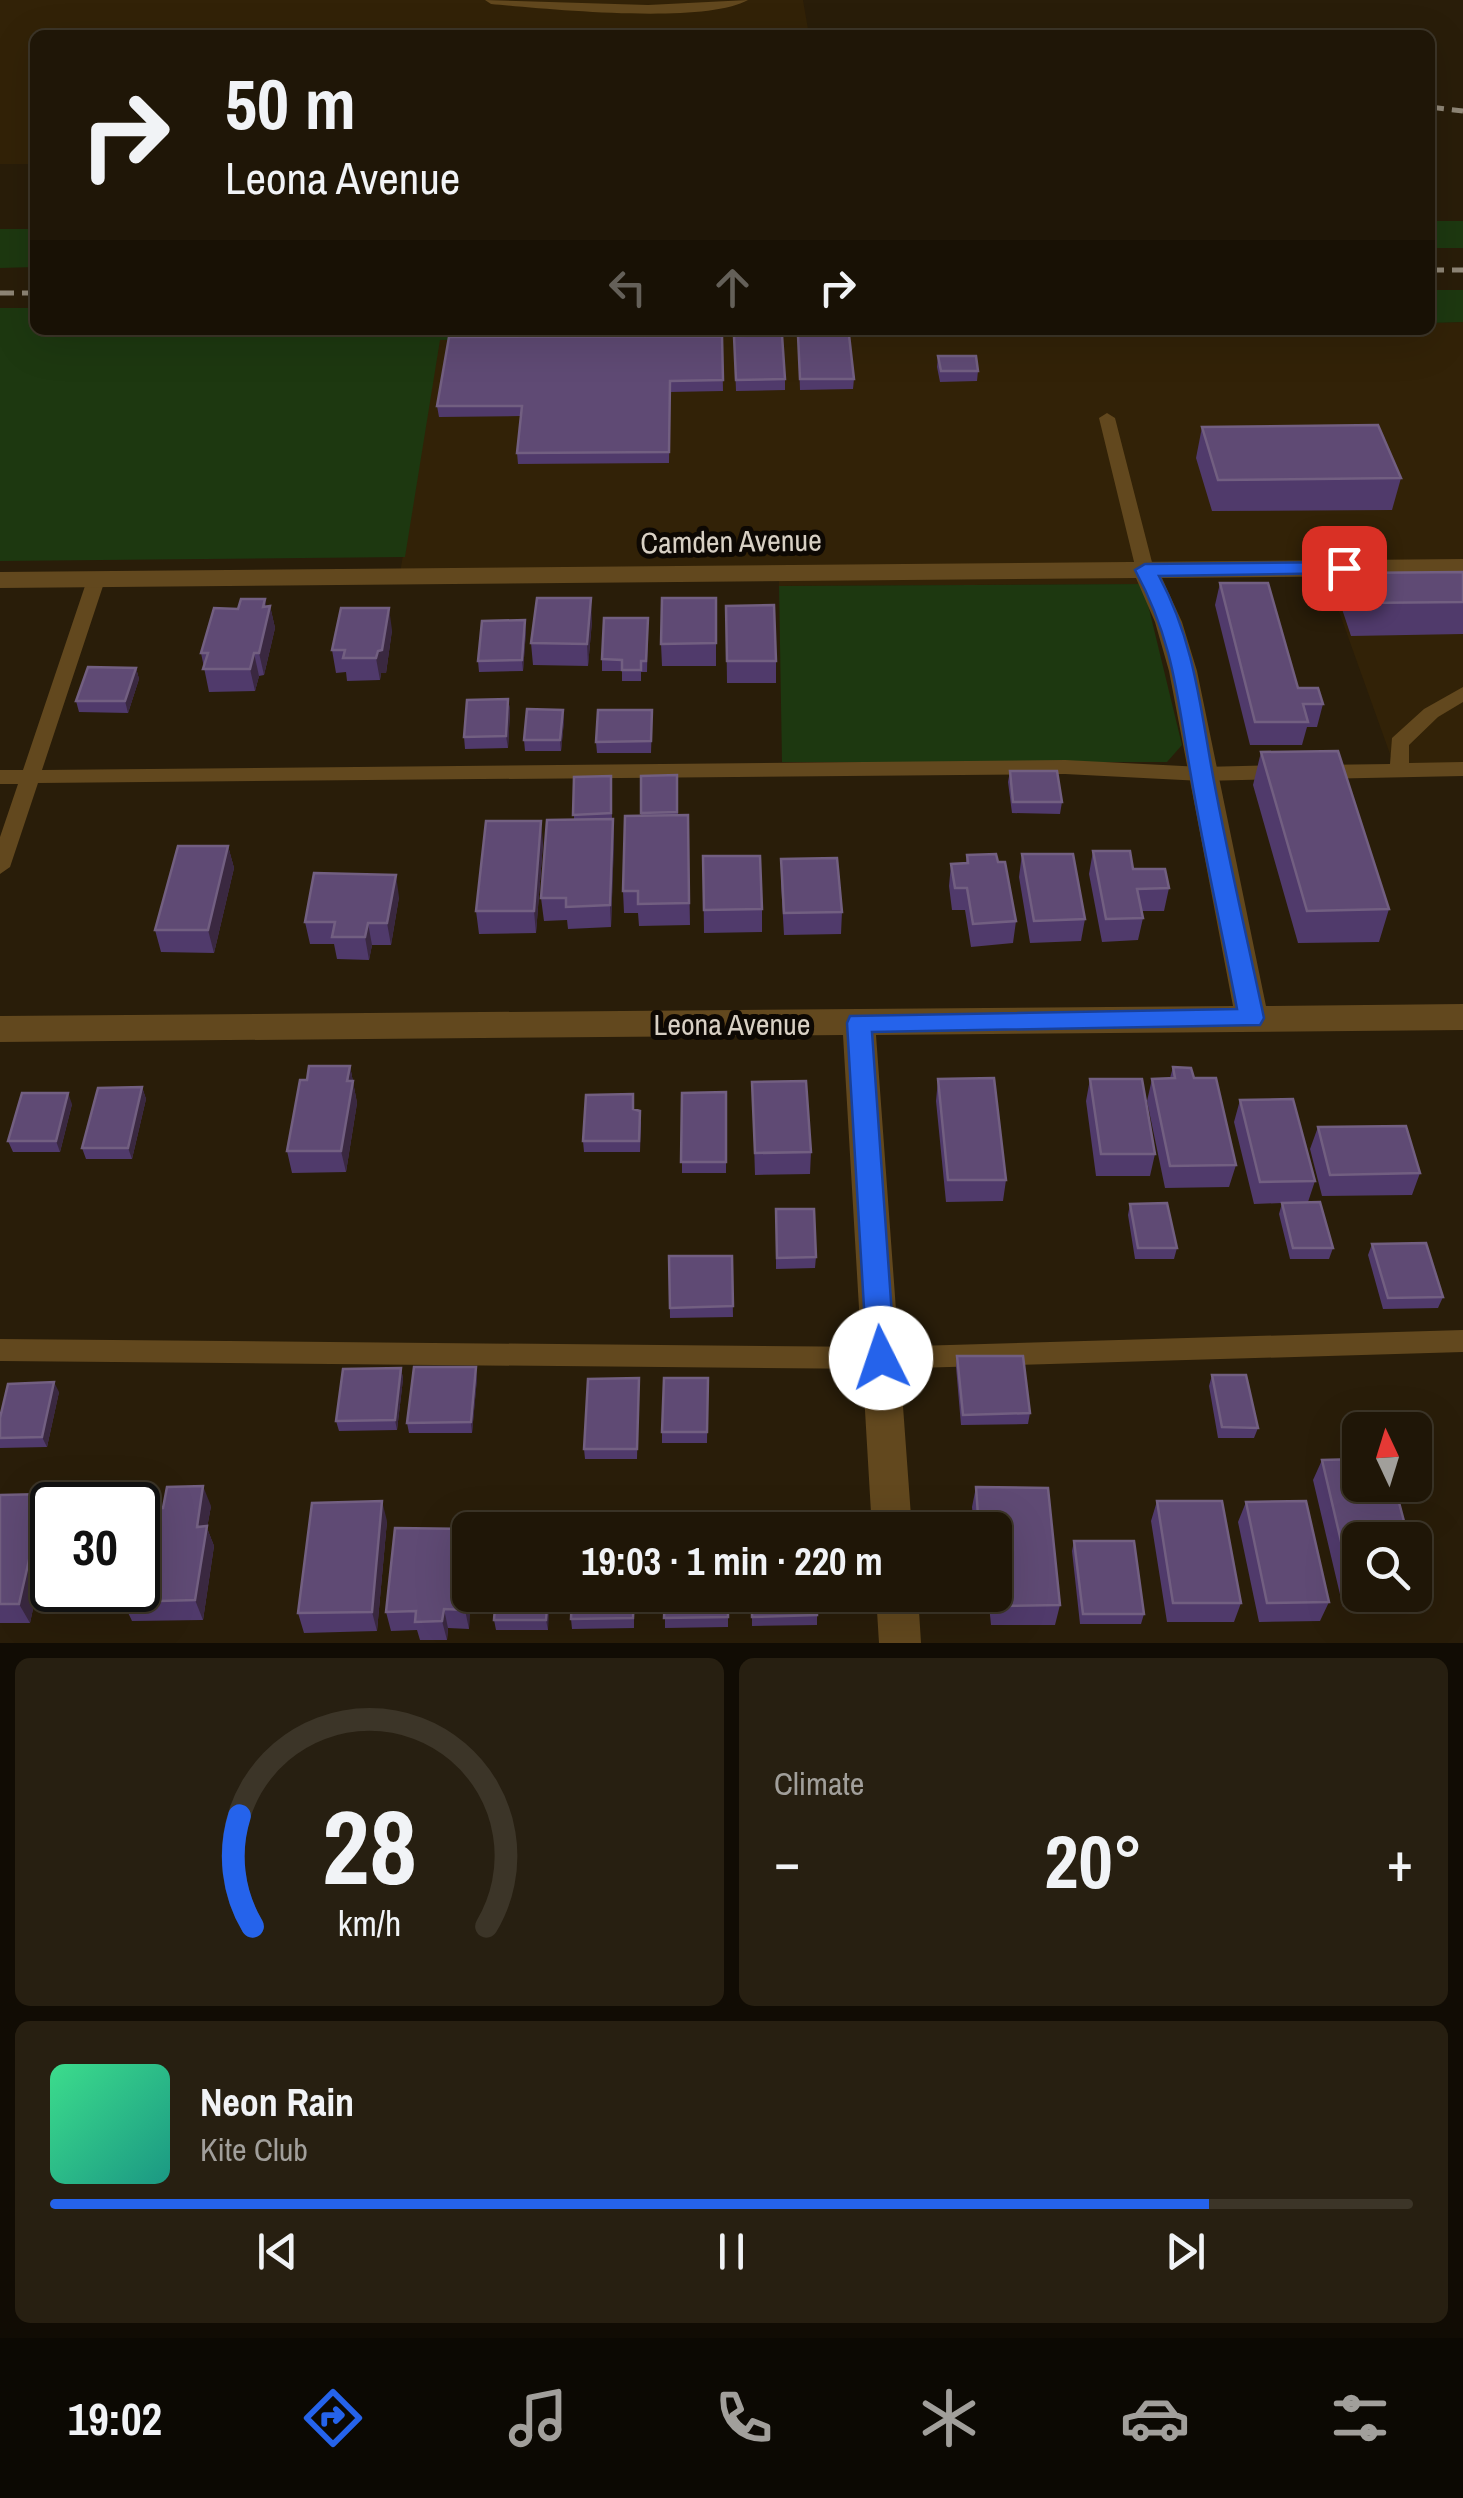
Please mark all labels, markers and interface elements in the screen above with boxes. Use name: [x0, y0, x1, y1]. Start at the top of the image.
text: 50 m: [225, 57, 356, 151]
icon: right: [60, 70, 190, 200]
text: Leona Avenue: [225, 147, 460, 208]
icon: left: [600, 260, 655, 315]
icon: ahead: [705, 260, 760, 315]
icon: right: [810, 260, 865, 315]
street label: Camden Avenue: [640, 519, 822, 563]
pin: [1302, 526, 1387, 611]
icon: arrive: [1317, 541, 1372, 596]
street label: Leona Avenue: [654, 1004, 810, 1044]
position arrow: [829, 1306, 933, 1410]
north arrow: [1342, 1412, 1432, 1502]
map controls: [1342, 1412, 1432, 1612]
speed limit sign: 30: [30, 1482, 160, 1612]
button: search: [1342, 1522, 1432, 1612]
text: 19:03 · 1 min · 220 m: [581, 1536, 883, 1587]
text: Climate: [774, 1762, 864, 1805]
text: 28: [322, 1776, 417, 1916]
text: 20°: [1044, 1810, 1143, 1911]
text: −: [774, 1824, 800, 1898]
text: +: [1387, 1824, 1413, 1898]
text: km/h: [338, 1899, 401, 1947]
text: Neon Rain: [200, 2077, 354, 2128]
text: Kite Club: [200, 2128, 308, 2171]
icon: previous: [250, 2224, 305, 2279]
icon: pause: [704, 2224, 759, 2279]
icon: next: [1158, 2224, 1213, 2279]
icon: directions: [298, 2383, 368, 2453]
icon: music: [503, 2383, 573, 2453]
icon: phone: [709, 2383, 779, 2453]
icon: climate: [914, 2383, 984, 2453]
icon: car: [1120, 2383, 1190, 2453]
icon: filters: [1325, 2383, 1395, 2453]
text: 19:02: [68, 2388, 162, 2449]

